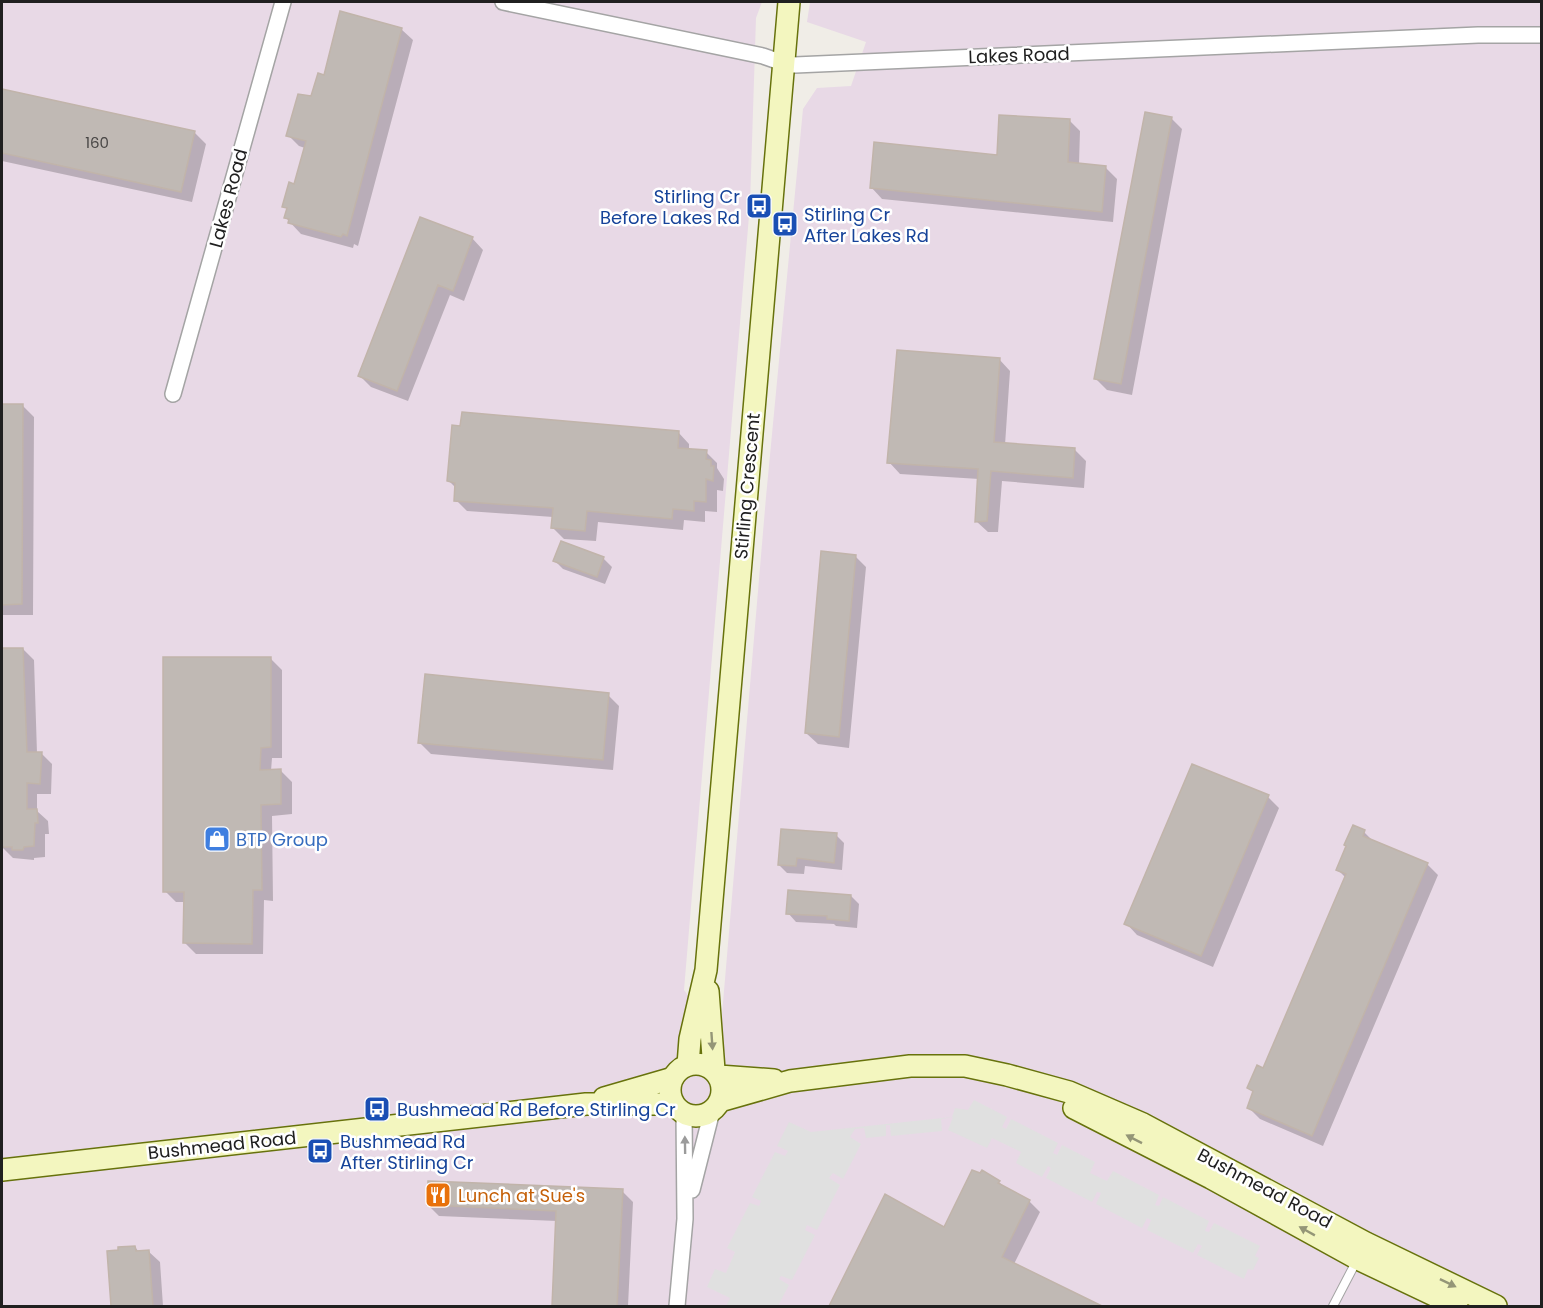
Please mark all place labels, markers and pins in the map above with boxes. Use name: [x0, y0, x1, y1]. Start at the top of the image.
place label: Stirling Cr Before Lakes Rd: [600, 184, 740, 230]
bus stop icon: Stirling Cr Before Lakes Rd: [744, 191, 774, 221]
place label: Stirling Cr After Lakes Rd: [804, 202, 929, 248]
bus stop icon: Stirling Cr After Lakes Rd: [770, 209, 800, 239]
shop icon: BTP Group: [202, 824, 232, 854]
place label: BTP Group: [236, 827, 328, 852]
bus stop icon: Bushmead Rd Before Stirling Cr: [362, 1094, 392, 1124]
place label: Bushmead Rd Before Stirling Cr: [397, 1097, 676, 1122]
place label: Bushmead Rd After Stirling Cr: [340, 1129, 474, 1175]
bus stop icon: Bushmead Rd After Stirling Cr: [305, 1136, 335, 1166]
restaurant icon: Lunch at Sue's: [423, 1180, 453, 1210]
place label: Lunch at Sue's: [458, 1183, 585, 1208]

